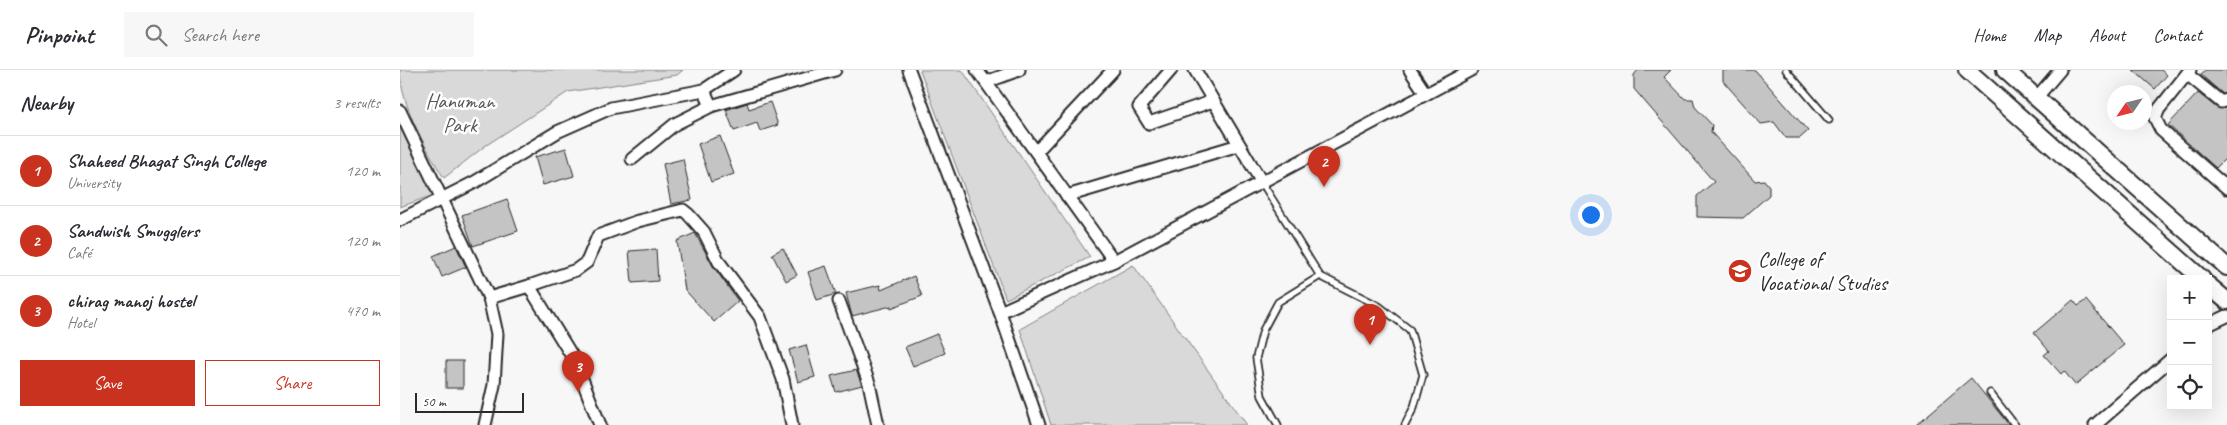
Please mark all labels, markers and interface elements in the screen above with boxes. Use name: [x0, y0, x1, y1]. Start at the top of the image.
search box: [124, 12, 474, 57]
text: Pinpoint: [25, 20, 94, 50]
icon: search: [142, 21, 170, 49]
text: Search here: [182, 23, 259, 47]
text: Home: [1973, 24, 2006, 46]
text: Map: [2034, 24, 2061, 46]
text: About: [2089, 24, 2125, 46]
text: Contact: [2153, 24, 2202, 46]
north arrow: [2107, 85, 2152, 130]
park label: Hanuman Park: [425, 88, 496, 138]
text: Nearby: [20, 90, 73, 116]
text: 3 results: [333, 93, 380, 113]
pin: 2: [1308, 146, 1340, 187]
text: Shaheed Bhagat Singh College: [67, 149, 266, 173]
text: 1: [32, 161, 40, 181]
text: 120 m: [346, 161, 380, 181]
text: University: [67, 173, 120, 193]
your location: [1578, 202, 1604, 228]
text: Sandwish Smugglers: [67, 219, 199, 243]
text: 2: [32, 231, 40, 251]
text: 120 m: [346, 231, 380, 251]
text: Café: [67, 243, 91, 263]
place label: College of Vocational Studies: [1758, 246, 1889, 296]
school or university icon: College of Vocational Studies: [1727, 258, 1753, 284]
map controls: [2167, 275, 2212, 410]
button: +: [2167, 275, 2212, 320]
text: chirag manoj hostel: [67, 289, 195, 313]
text: 3: [32, 301, 40, 321]
text: 470 m: [346, 301, 380, 321]
pin: 1: [1354, 304, 1386, 345]
text: Hotel: [67, 313, 95, 333]
button: −: [2167, 320, 2212, 365]
pin: 3: [562, 351, 594, 392]
button: Save: [20, 360, 195, 406]
button: Share: [205, 360, 380, 406]
button: locate: [2167, 365, 2212, 410]
scale bar: [415, 390, 524, 413]
text: 50 m: [422, 393, 446, 410]

